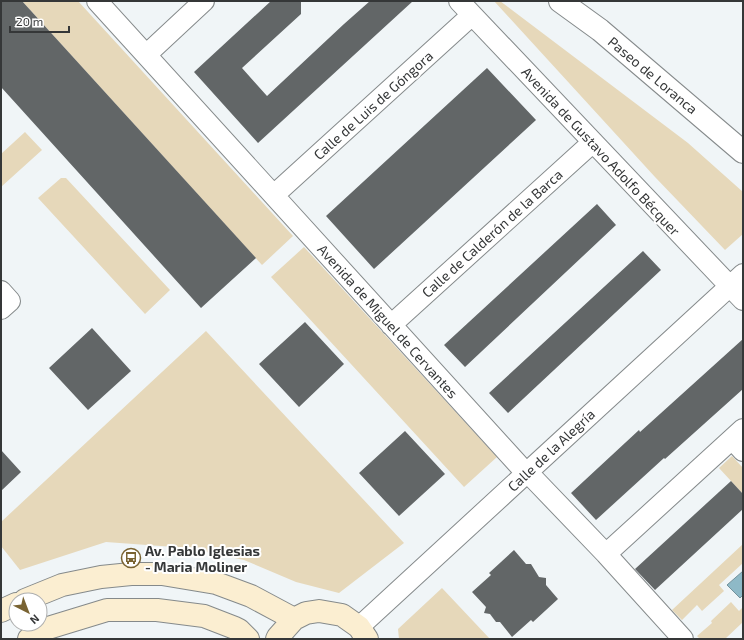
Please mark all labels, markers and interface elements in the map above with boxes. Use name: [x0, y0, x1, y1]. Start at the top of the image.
scale bar: [10, 8, 69, 34]
text: 20 m: [16, 14, 43, 28]
street label: Paseo de Loranca: [605, 33, 701, 117]
street label: Calle de Luis de Góngora: [310, 47, 436, 163]
street label: Avenida de Gustavo Adolfo Bécquer: [518, 63, 684, 239]
street label: Calle de Calderón de la Barca: [418, 165, 566, 301]
street label: Avenida de Miguel de Cervantes: [314, 241, 462, 401]
street label: Calle de la Alegría: [504, 405, 598, 495]
place label: Av. Pablo Iglesias - Maria Moliner: [145, 542, 260, 575]
bus stop icon: Av. Pablo Iglesias - Maria Moliner: [120, 547, 142, 569]
north arrow: [8, 592, 48, 632]
text: N: [28, 612, 42, 627]

